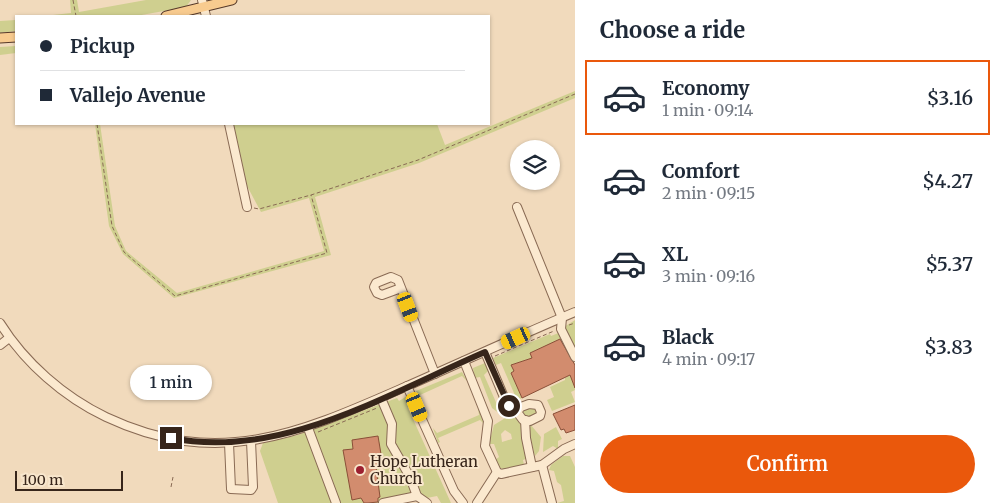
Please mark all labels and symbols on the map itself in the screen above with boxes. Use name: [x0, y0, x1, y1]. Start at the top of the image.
car: [395, 290, 420, 324]
car: [499, 325, 532, 351]
callout: 1 min: [130, 366, 212, 400]
car: [404, 390, 429, 424]
route start: [498, 395, 520, 417]
route end: [160, 427, 182, 449]
place label: Hope Lutheran Church: [370, 452, 478, 488]
marker: Hope Lutheran Church: [354, 464, 366, 476]
scale bar: [15, 468, 122, 491]

